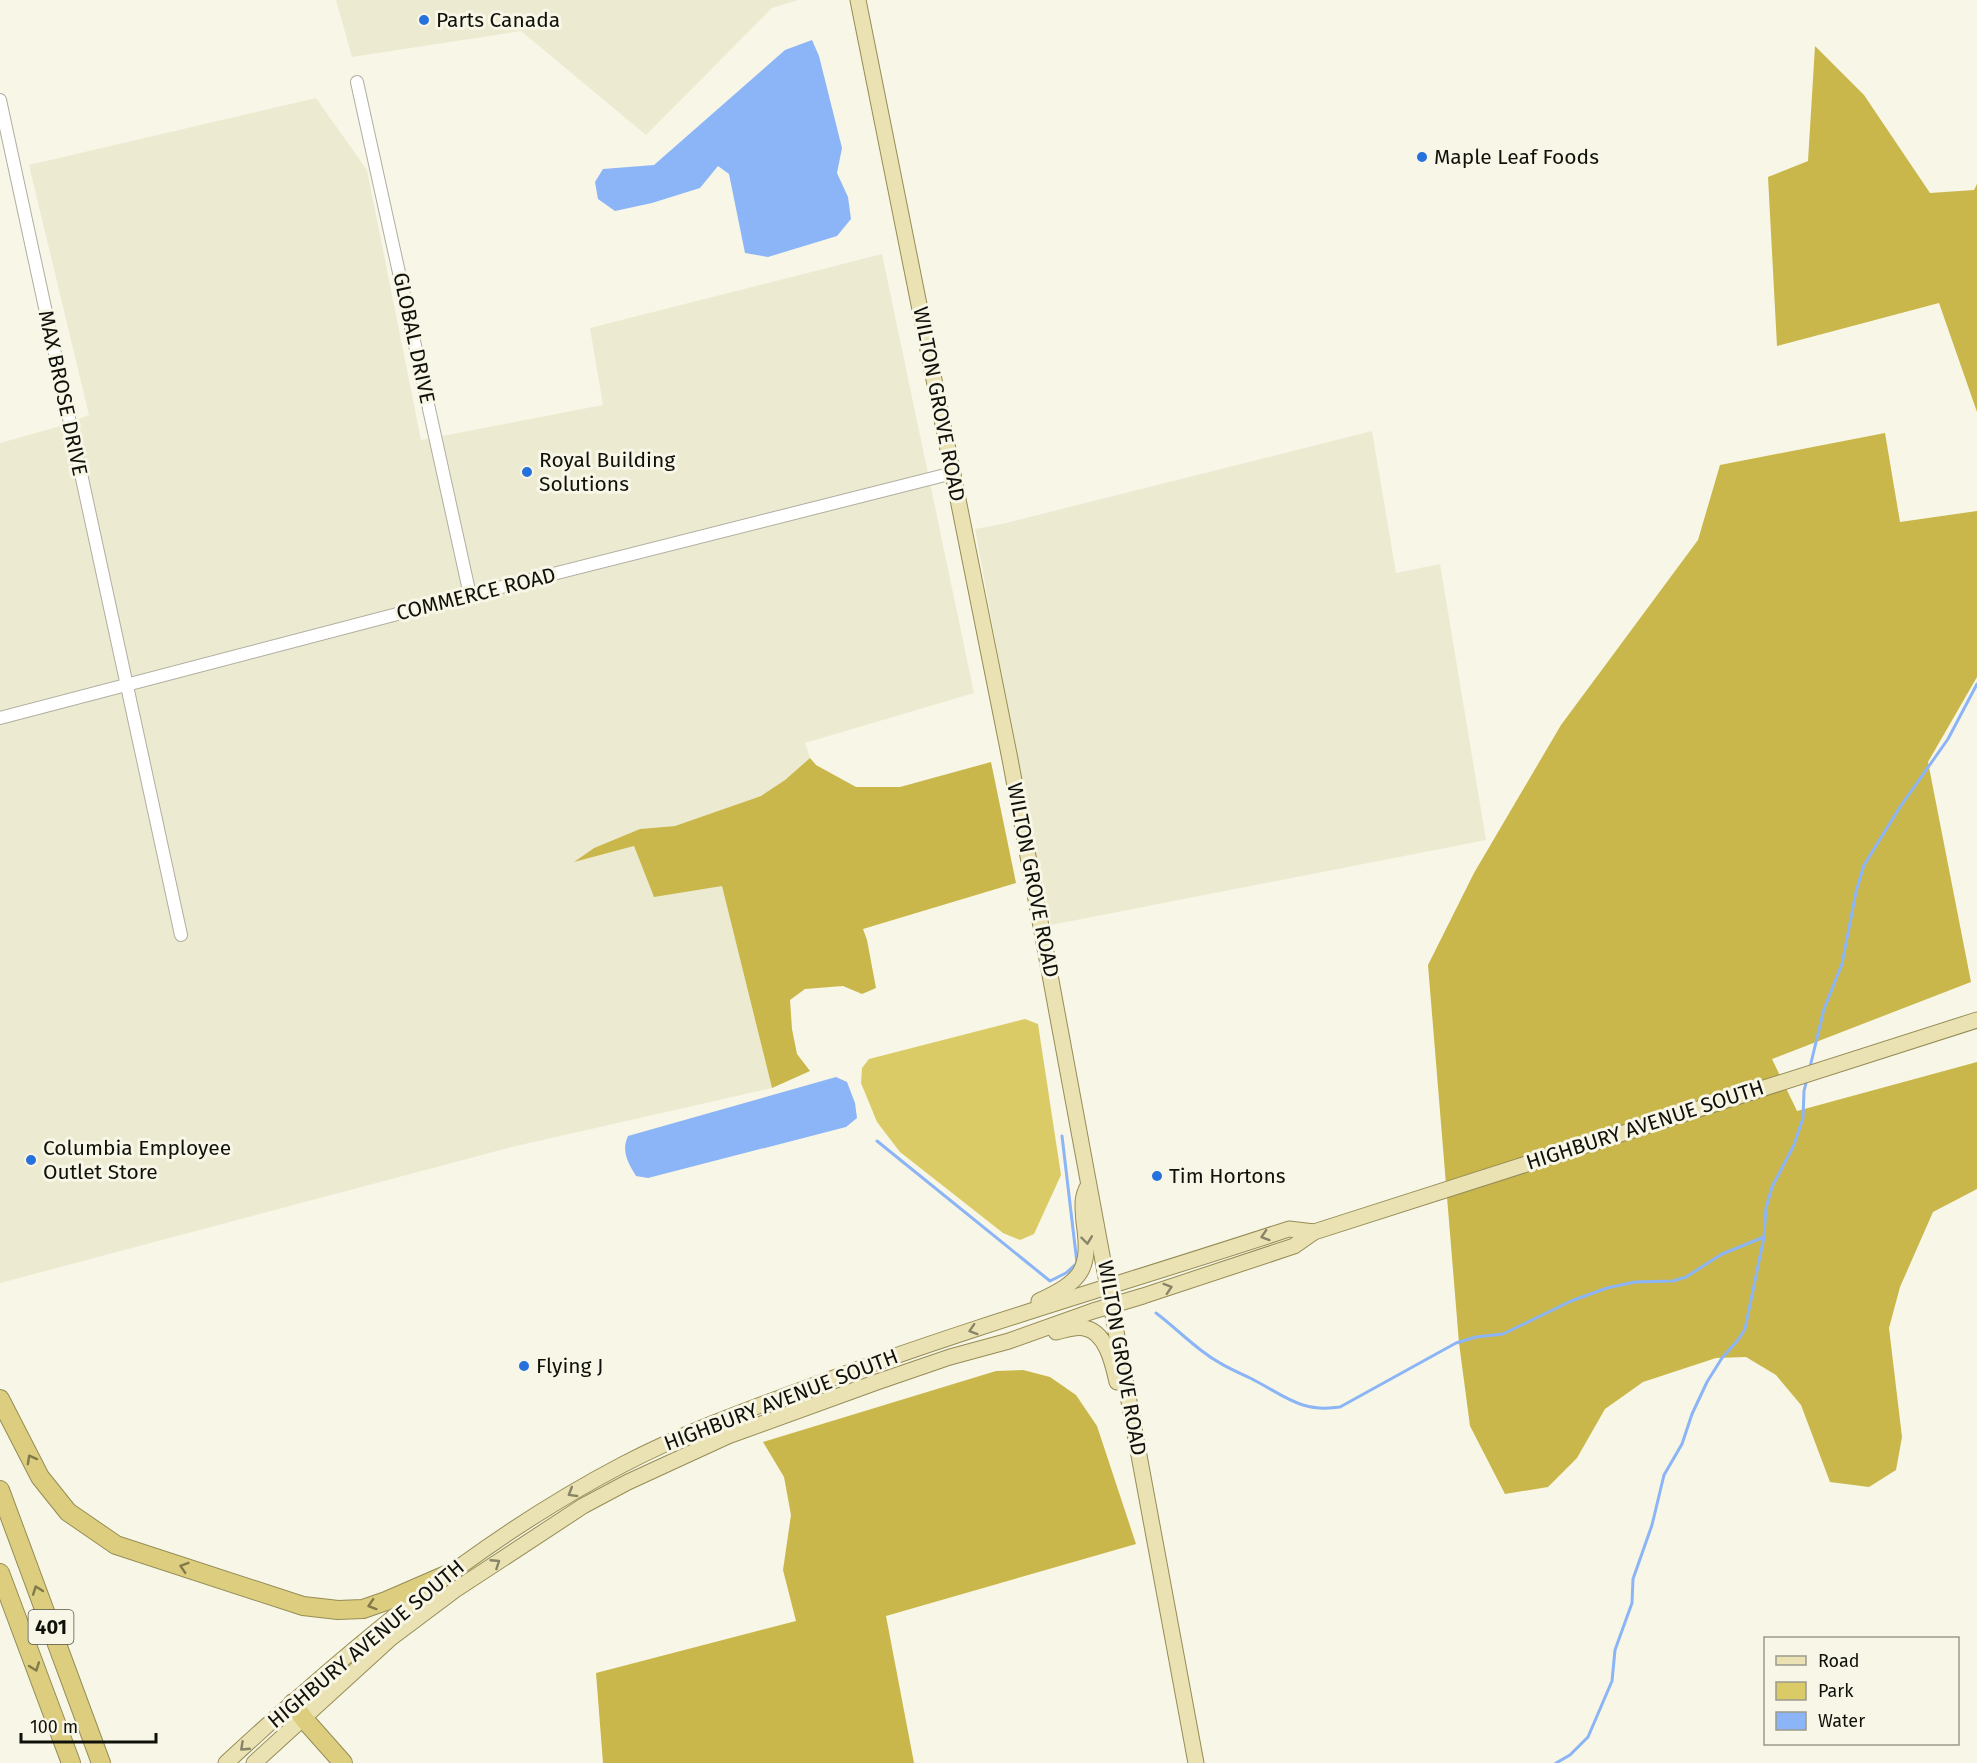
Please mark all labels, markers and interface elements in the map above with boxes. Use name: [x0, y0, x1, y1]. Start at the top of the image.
place label: Parts Canada: [436, 7, 560, 33]
marker: Parts Canada: [417, 13, 431, 27]
place label: Maple Leaf Foods: [1434, 144, 1599, 170]
marker: Maple Leaf Foods: [1415, 150, 1429, 164]
street label: GLOBAL DRIVE: [387, 270, 441, 406]
street label: WILTON GROVE ROAD: [907, 304, 971, 504]
street label: MAX BROSE DRIVE: [33, 308, 93, 478]
place label: Royal Building Solutions: [539, 447, 675, 497]
marker: Royal Building Solutions: [520, 465, 534, 479]
street label: COMMERCE ROAD: [394, 562, 558, 626]
street label: WILTON GROVE ROAD: [1001, 780, 1065, 980]
street label: HIGHBURY AVENUE SOUTH: [1523, 1074, 1767, 1176]
place label: Columbia Employee Outlet Store: [43, 1135, 231, 1185]
marker: Columbia Employee Outlet Store: [24, 1153, 38, 1167]
place label: Tim Hortons: [1169, 1163, 1286, 1189]
marker: Tim Hortons: [1150, 1169, 1164, 1183]
one-way arrow: [1260, 1229, 1271, 1242]
one-way arrow: [1080, 1235, 1092, 1244]
street label: WILTON GROVE ROAD: [1092, 1258, 1152, 1458]
one-way arrow: [1162, 1283, 1173, 1295]
one-way arrow: [968, 1322, 979, 1335]
street label: HIGHBURY AVENUE SOUTH: [660, 1343, 902, 1457]
place label: Flying J: [536, 1353, 604, 1379]
marker: Flying J: [517, 1359, 531, 1373]
one-way arrow: [27, 1455, 38, 1465]
one-way arrow: [568, 1486, 578, 1497]
street label: HIGHBURY AVENUE SOUTH: [262, 1554, 470, 1734]
one-way arrow: [489, 1559, 500, 1570]
one-way arrow: [179, 1562, 190, 1574]
one-way arrow: [32, 1585, 44, 1596]
one-way arrow: [367, 1598, 378, 1611]
road number: 401: [28, 1610, 74, 1644]
legend: [1764, 1637, 1959, 1745]
text: Road: [1818, 1650, 1860, 1672]
one-way arrow: [28, 1661, 40, 1672]
text: Park: [1818, 1680, 1854, 1702]
scale bar: [21, 1706, 156, 1744]
text: Water: [1818, 1710, 1865, 1732]
text: 100 m: [30, 1716, 78, 1738]
one-way arrow: [240, 1740, 251, 1751]

